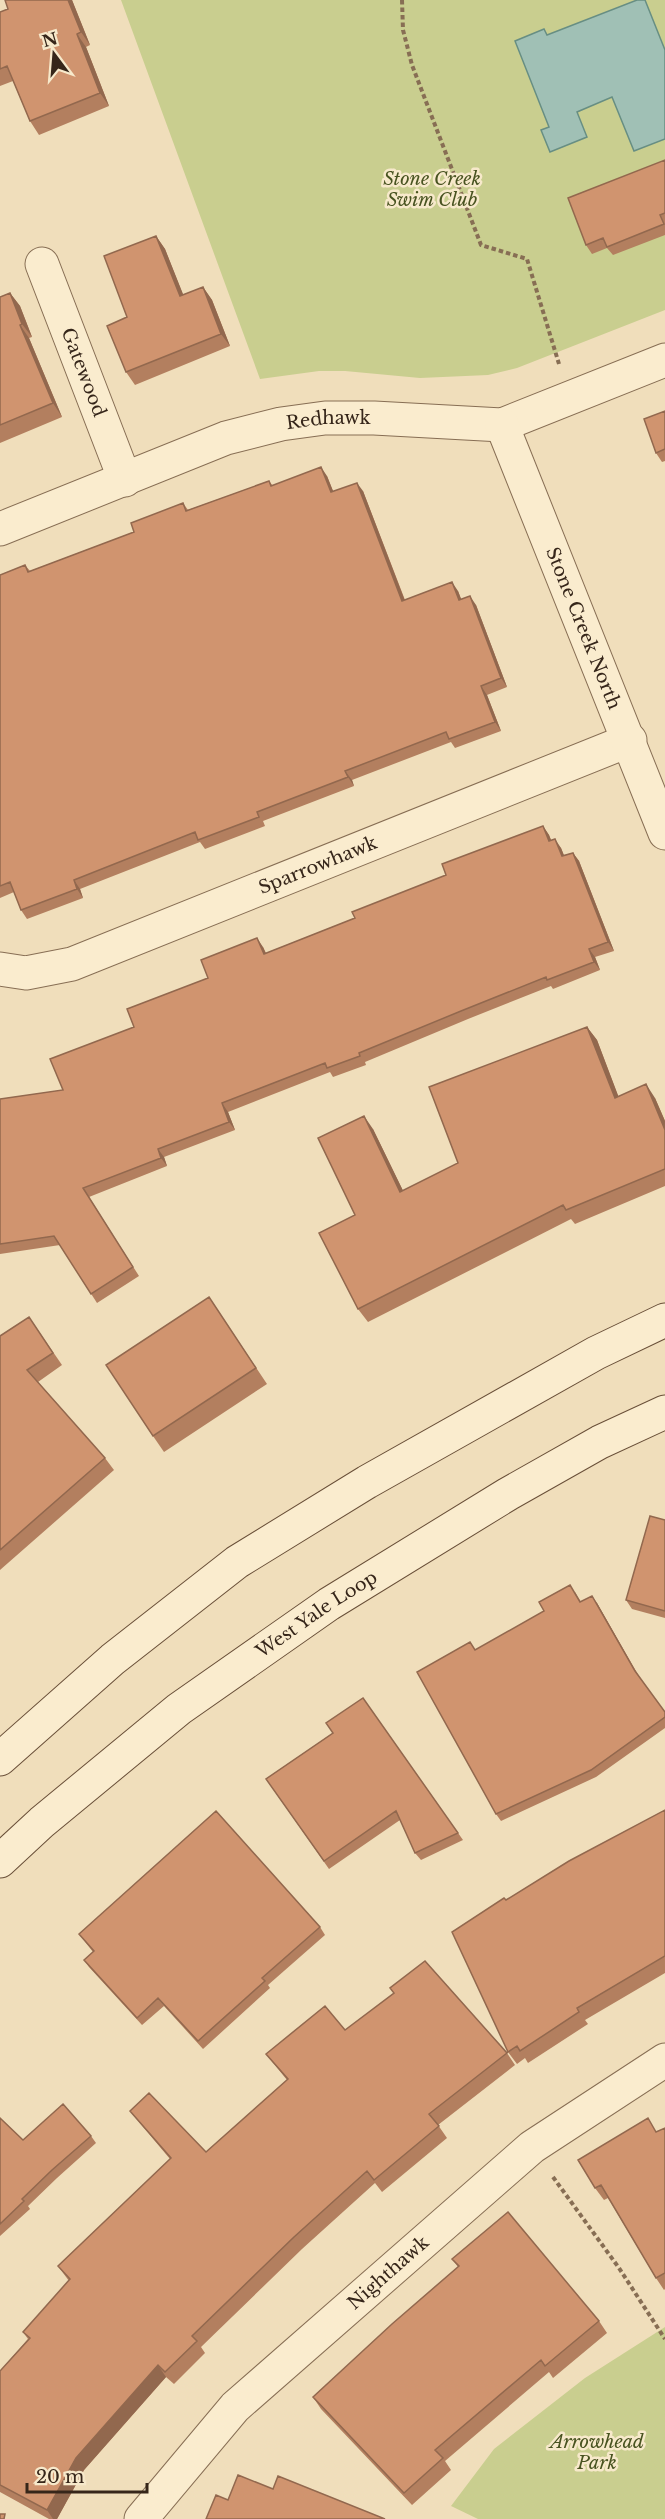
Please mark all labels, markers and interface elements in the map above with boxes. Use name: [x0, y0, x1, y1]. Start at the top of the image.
north arrow: [24, 24, 84, 84]
text: N: [40, 28, 60, 51]
park label: Stone Creek Swim Club: [383, 168, 481, 211]
street label: Gatewood: [57, 325, 111, 420]
street label: Redhawk: [285, 407, 371, 434]
street label: Stone Creek North: [541, 544, 626, 713]
street label: Sparrowhawk: [255, 832, 380, 899]
street label: West Yale Loop: [251, 1566, 381, 1663]
street label: Nighthawk: [343, 2231, 433, 2314]
park label: Arrowhead Park: [548, 2431, 644, 2474]
scale bar: [27, 2456, 147, 2494]
text: 20 m: [36, 2466, 84, 2488]

